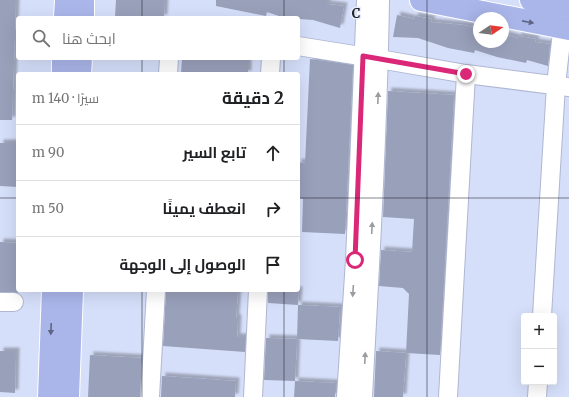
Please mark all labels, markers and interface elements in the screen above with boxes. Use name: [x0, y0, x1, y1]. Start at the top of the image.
text: C: [352, 5, 361, 22]
north arrow: [473, 12, 509, 48]
search box: [16, 16, 300, 60]
one-way arrow: [522, 19, 534, 25]
icon: search: [30, 27, 52, 49]
text: ابحث هنا: [62, 29, 116, 48]
route end: [457, 65, 475, 83]
text: 2 دقيقة: [222, 87, 284, 109]
text: سيرًا · 140 m: [32, 90, 99, 107]
one-way arrow: [374, 92, 381, 104]
icon: ahead: [262, 142, 284, 164]
text: تابع السير: [183, 143, 246, 162]
text: 90 m: [32, 144, 64, 161]
icon: right: [262, 198, 284, 220]
text: انعطف يمينًا: [162, 199, 246, 218]
text: 50 m: [32, 200, 64, 217]
one-way arrow: [369, 222, 376, 234]
route start: [346, 251, 364, 269]
icon: arrive: [262, 254, 284, 276]
text: الوصول إلى الوجهة: [119, 255, 246, 274]
one-way arrow: [350, 285, 356, 298]
map controls: [521, 313, 557, 385]
button: +: [521, 313, 557, 349]
one-way arrow: [48, 323, 55, 335]
button: −: [521, 349, 557, 385]
one-way arrow: [361, 352, 368, 364]

